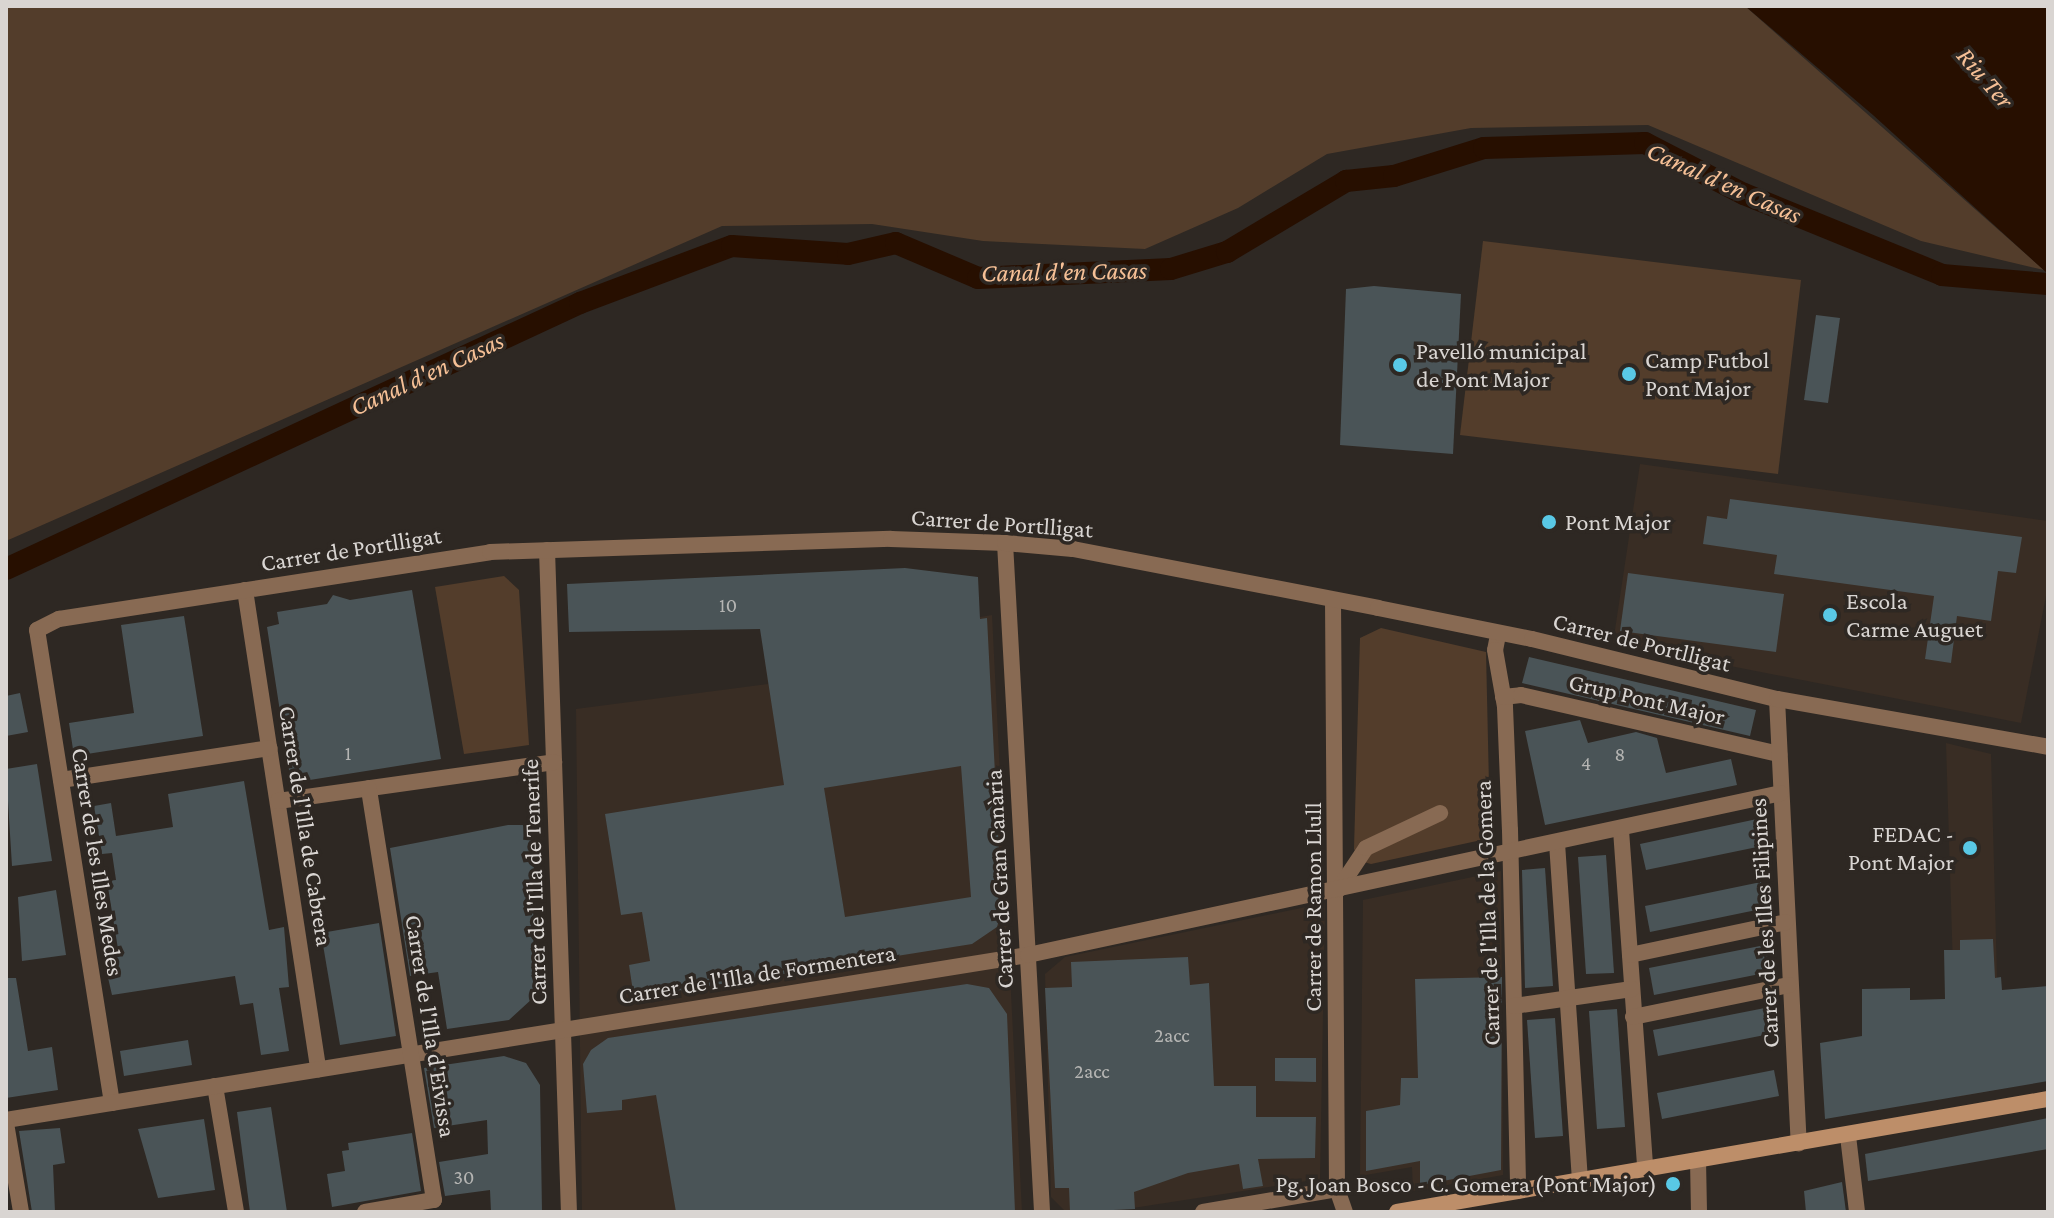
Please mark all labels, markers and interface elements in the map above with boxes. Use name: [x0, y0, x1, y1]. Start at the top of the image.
water label: Riu Ter: [1950, 41, 2020, 115]
water label: Canal d'en Casas: [1642, 135, 1806, 231]
water label: Canal d'en Casas: [981, 255, 1147, 289]
water label: Canal d'en Casas: [345, 325, 509, 423]
place label: Pavelló municipal de Pont Major: [1416, 337, 1587, 393]
place label: Camp Futbol Pont Major: [1645, 346, 1769, 402]
marker: Pavelló municipal de Pont Major: [1391, 356, 1409, 374]
marker: Camp Futbol Pont Major: [1620, 365, 1638, 383]
street label: Carrer de Portlligat: [910, 502, 1094, 544]
place label: Pont Major: [1565, 508, 1671, 536]
marker: Pont Major: [1540, 513, 1558, 531]
street label: Carrer de Portlligat: [259, 521, 443, 577]
place label: Escola Carme Auguet: [1846, 587, 1983, 643]
house number: 10: [719, 593, 737, 617]
street label: Carrer de Portlligat: [1550, 606, 1734, 678]
marker: Escola Carme Auguet: [1821, 606, 1839, 624]
street label: Grup Pont Major: [1566, 667, 1728, 731]
street label: Carrer de l'Illa de Cabrera: [273, 704, 339, 948]
house number: 1: [345, 741, 351, 765]
house number: 8: [1615, 742, 1625, 766]
street label: Carrer de les Illes Medes: [66, 746, 130, 978]
house number: 4: [1581, 751, 1591, 775]
street label: Carrer de l'Illa de Tenerife: [515, 758, 553, 1006]
street label: Carrer de Gran Canària: [979, 769, 1019, 989]
street label: Carrer de l'Illa de la Gomera: [1468, 780, 1506, 1046]
street label: Carrer de les Illes Filipines: [1743, 797, 1785, 1049]
street label: Carrer de Ramon Llull: [1299, 802, 1327, 1012]
place label: FEDAC - Pont Major: [1848, 820, 1954, 876]
marker: FEDAC - Pont Major: [1961, 839, 1979, 857]
street label: Carrer de l'Illa d'Eivissa: [399, 913, 463, 1139]
street label: Carrer de l'Illa de Formentera: [617, 938, 897, 1010]
house number: 2acc: [1154, 1023, 1190, 1047]
house number: 2acc: [1074, 1059, 1110, 1083]
house number: 30: [454, 1165, 474, 1189]
place label: Pg. Joan Bosco - C. Gomera (Pont Major): [1275, 1170, 1657, 1198]
marker: Pg. Joan Bosco - C. Gomera (Pont Major): [1664, 1175, 1682, 1193]

